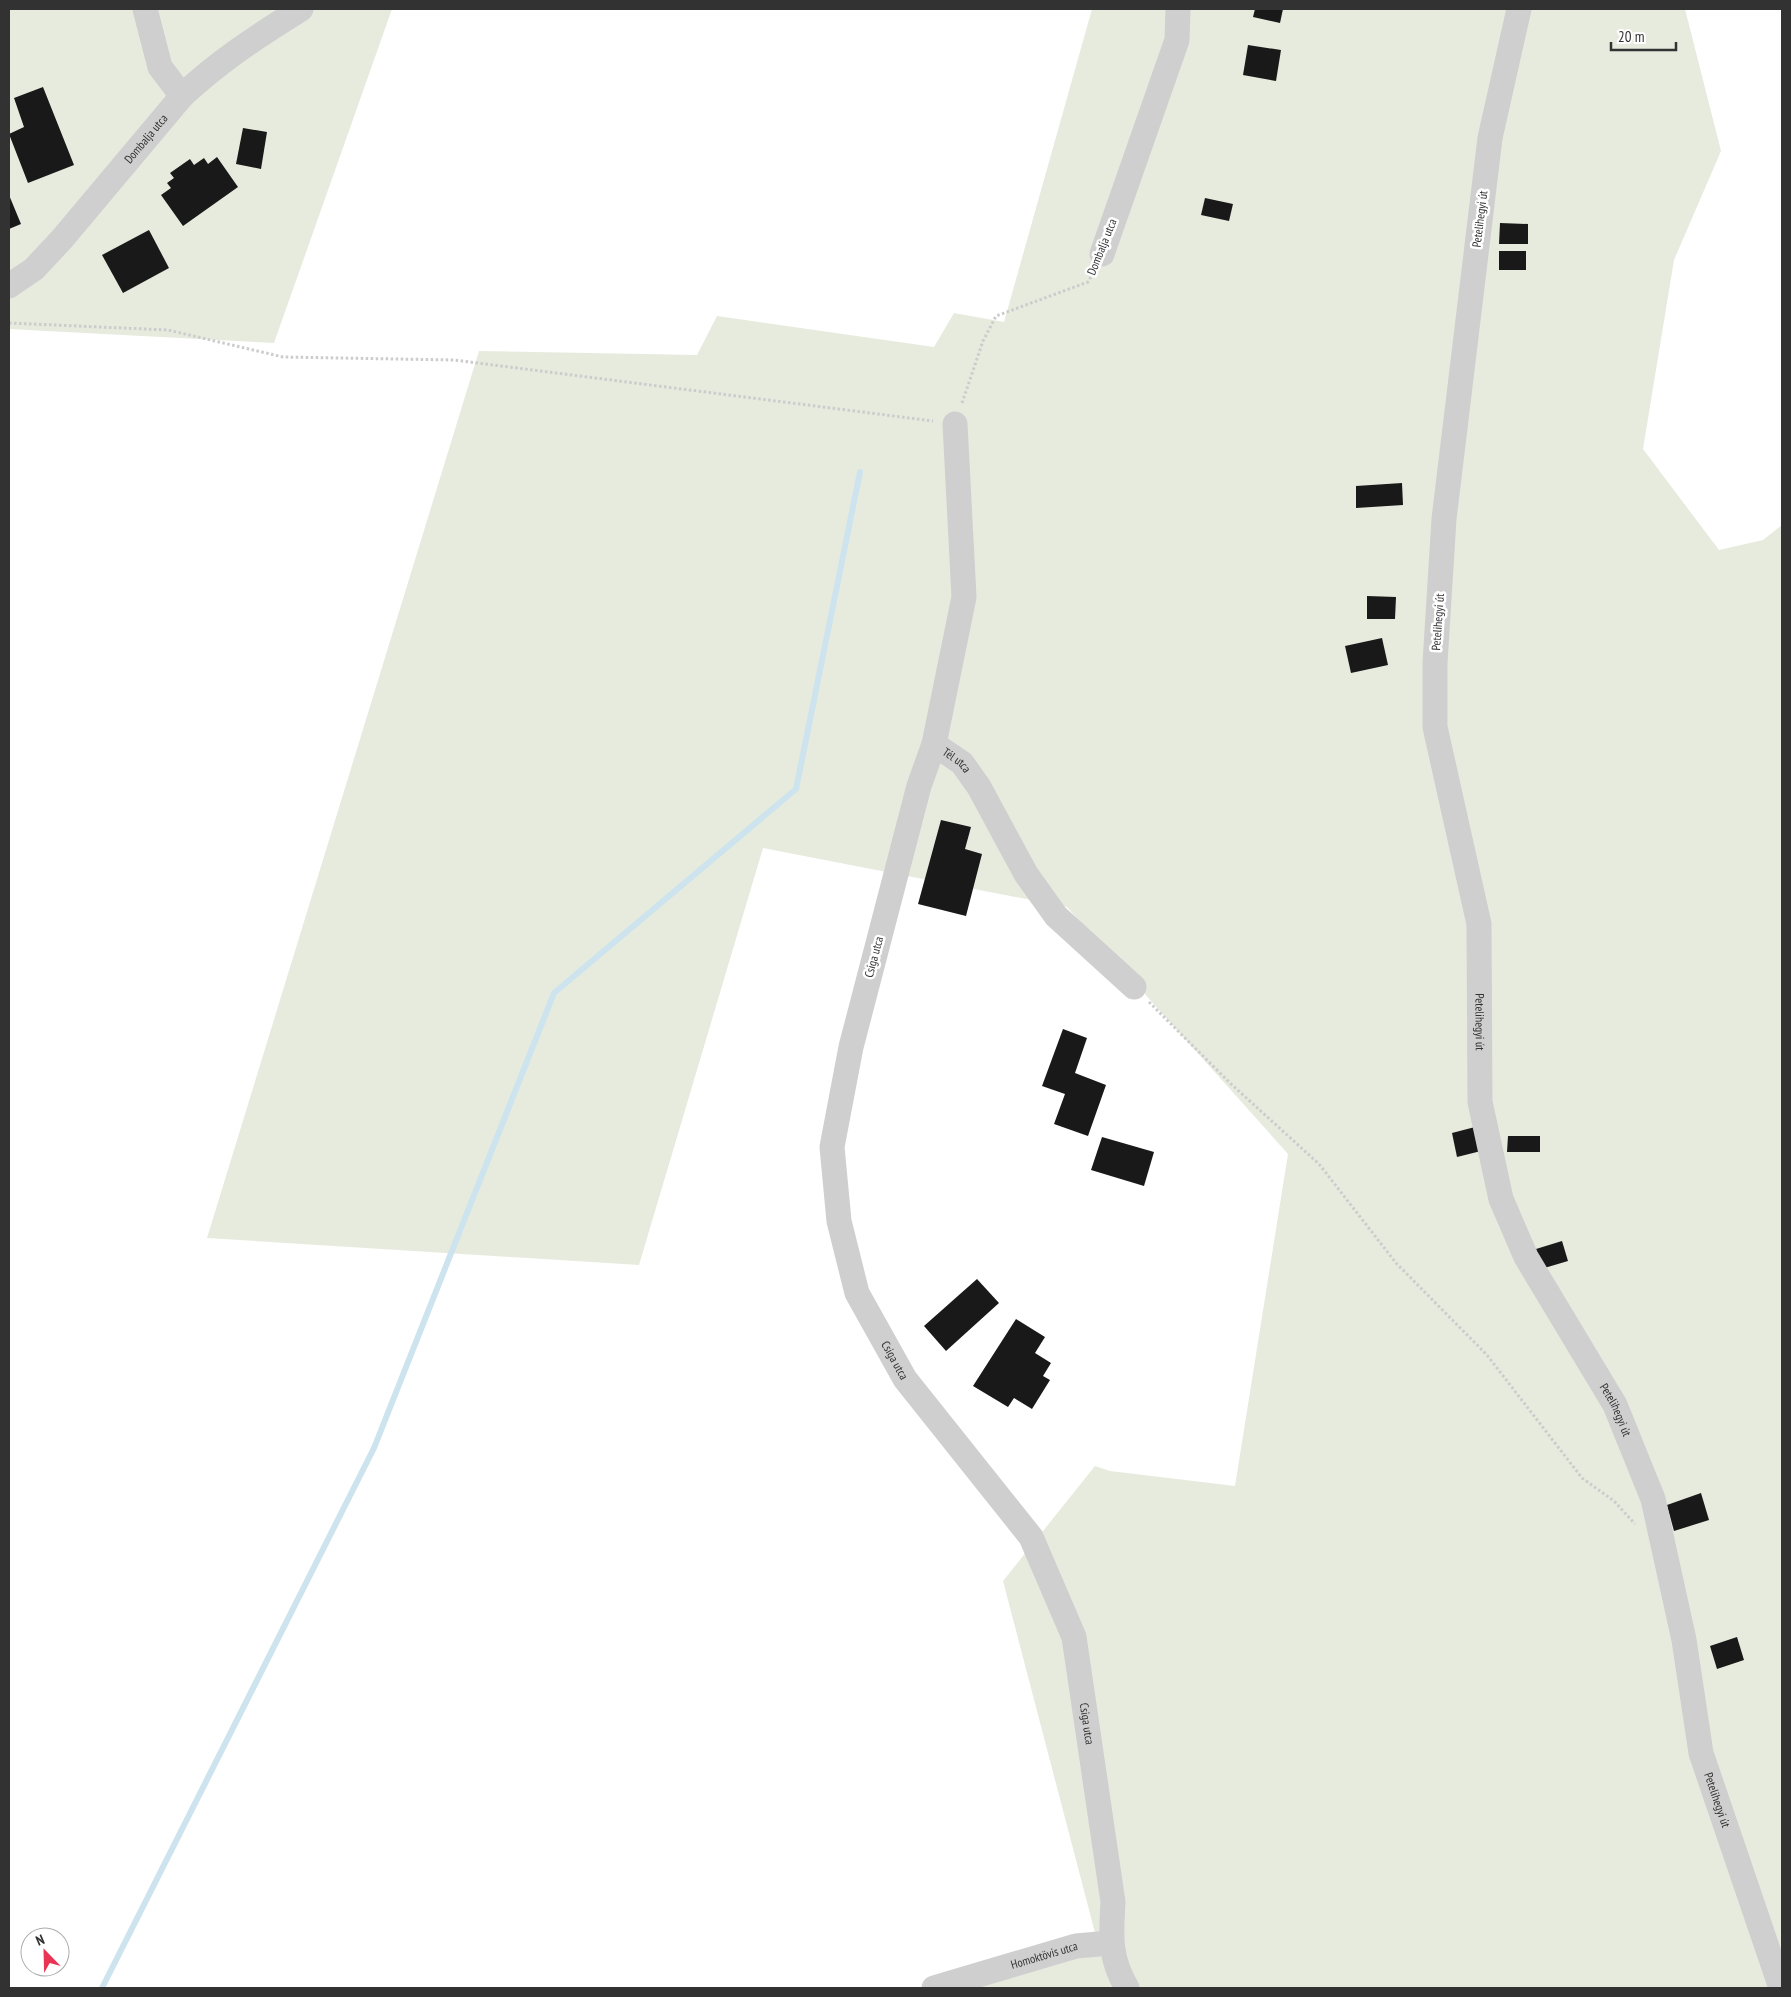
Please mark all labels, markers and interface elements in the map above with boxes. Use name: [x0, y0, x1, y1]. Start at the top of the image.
scale bar: [1611, 20, 1676, 52]
text: 20 m: [1618, 27, 1644, 46]
street label: Dombalja utca: [121, 111, 171, 166]
street label: Petelihegyi út: [1469, 189, 1491, 248]
street label: Dombalja utca: [1083, 216, 1120, 277]
street label: Petelihegyi út: [1428, 592, 1447, 651]
street label: Tél utca: [940, 744, 975, 776]
street label: Csiga utca: [861, 934, 886, 979]
street label: Petelihegyi út: [1472, 993, 1488, 1051]
street label: Csiga utca: [878, 1338, 912, 1382]
street label: Petelihegyi út: [1597, 1380, 1635, 1439]
street label: Csiga utca: [1077, 1702, 1098, 1746]
street label: Petelihegyi út: [1701, 1770, 1734, 1830]
north arrow: [20, 1927, 70, 1977]
text: N: [33, 1930, 47, 1950]
street label: Homoktövis utca: [1009, 1938, 1080, 1972]

